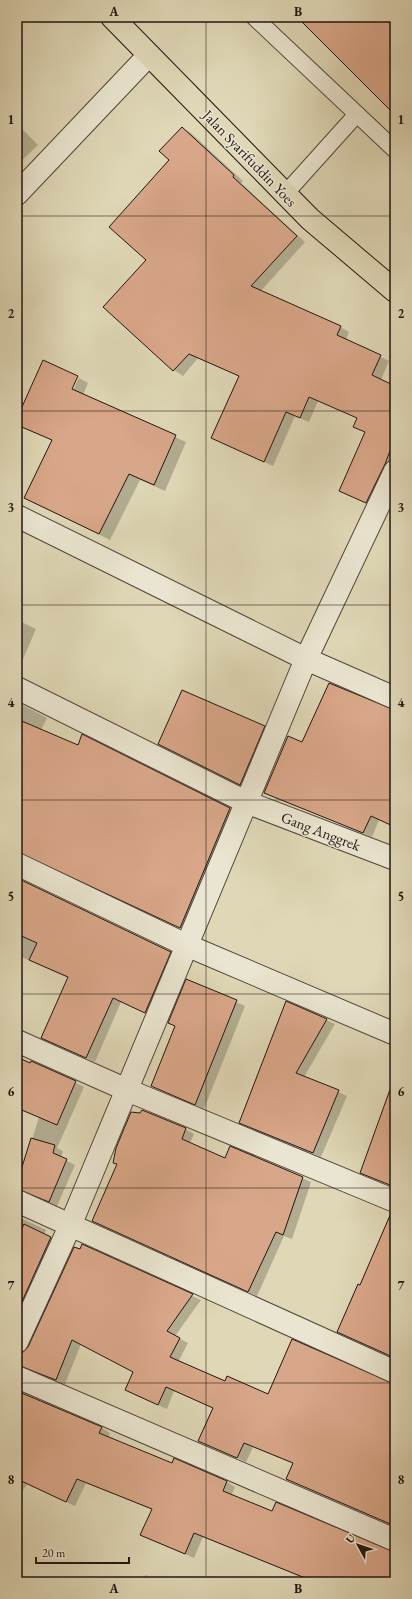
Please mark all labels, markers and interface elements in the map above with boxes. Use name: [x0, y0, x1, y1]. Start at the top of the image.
text: A: [108, 3, 119, 20]
text: B: [294, 3, 302, 20]
street label: Jalan Syarifuddin Yoes: [198, 104, 301, 211]
text: 1: [8, 111, 15, 128]
text: 1: [398, 111, 405, 128]
text: 2: [8, 305, 15, 322]
text: 2: [398, 305, 405, 322]
text: 3: [8, 499, 15, 516]
text: 3: [398, 499, 405, 516]
text: 4: [8, 694, 15, 711]
text: 4: [398, 694, 405, 711]
street label: Gang Anggrek: [279, 807, 364, 855]
text: 5: [8, 888, 14, 905]
text: 5: [398, 888, 404, 905]
text: 6: [8, 1083, 15, 1100]
text: 6: [398, 1083, 405, 1100]
text: 7: [8, 1277, 15, 1294]
text: 7: [398, 1277, 405, 1294]
text: 8: [8, 1471, 15, 1488]
text: 8: [398, 1471, 405, 1488]
north arrow: [338, 1525, 378, 1565]
text: U: [342, 1530, 359, 1546]
scale bar: [36, 1539, 129, 1565]
text: 20 m: [42, 1545, 66, 1561]
text: A: [108, 1580, 119, 1597]
text: B: [294, 1580, 302, 1597]

